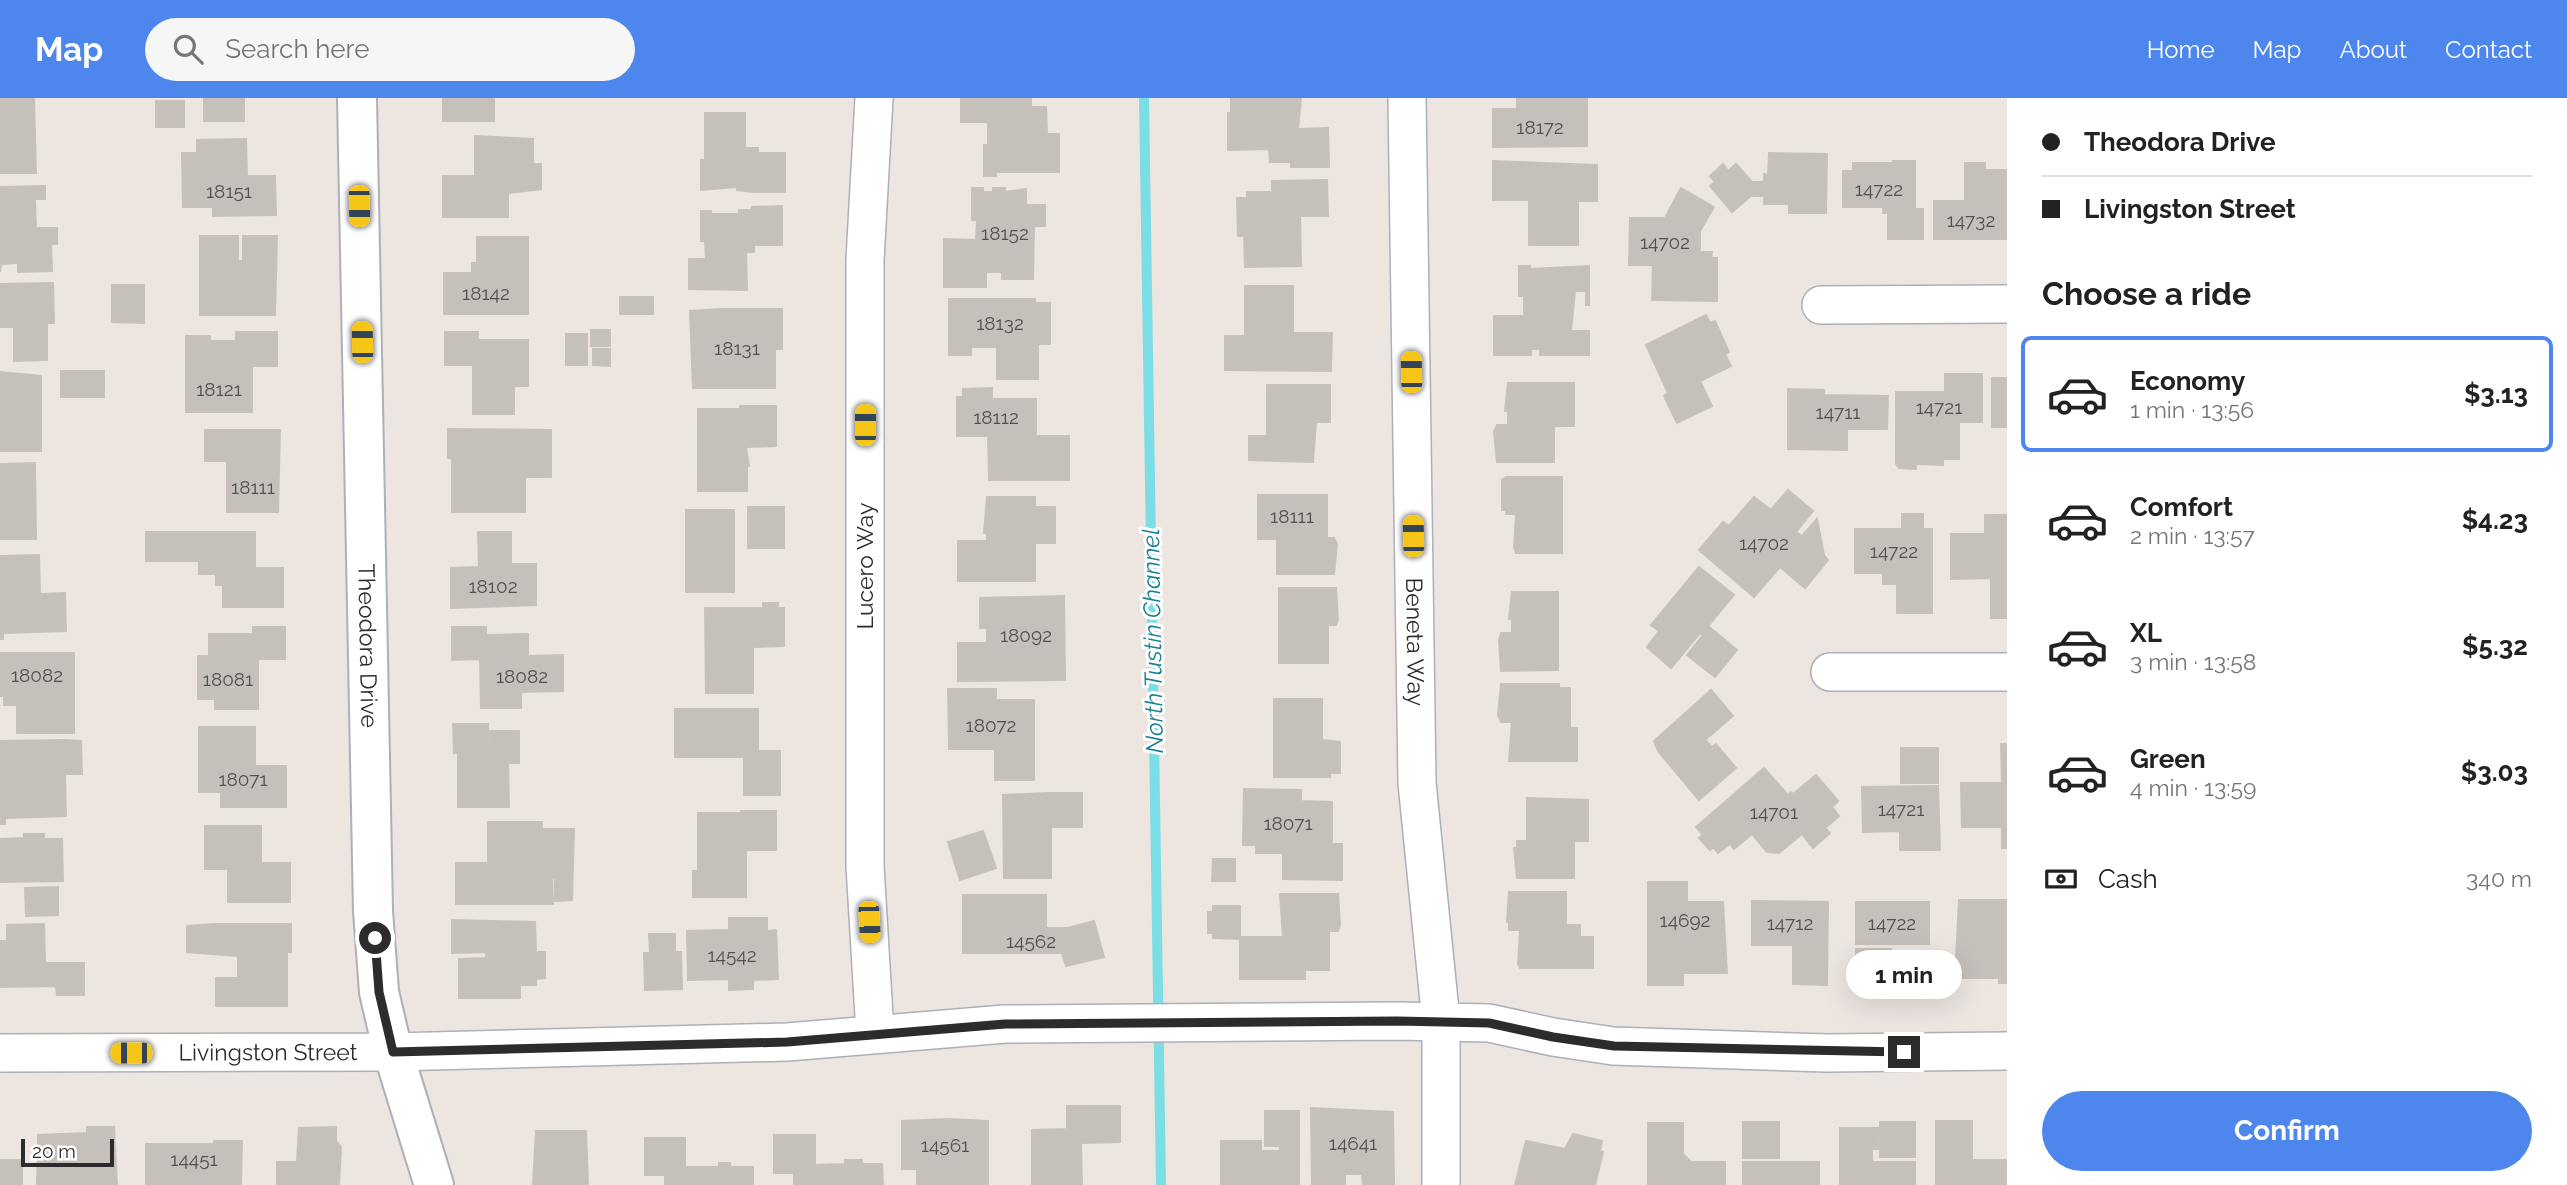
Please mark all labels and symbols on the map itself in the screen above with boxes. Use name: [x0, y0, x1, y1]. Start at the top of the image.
house number: 18172: [1516, 116, 1564, 138]
house number: 14722: [1855, 178, 1903, 200]
house number: 18151: [206, 180, 252, 202]
car: [349, 185, 370, 227]
house number: 14732: [1947, 209, 1995, 231]
house number: 18152: [981, 222, 1029, 244]
house number: 14702: [1640, 231, 1690, 253]
house number: 18142: [462, 282, 510, 304]
house number: 18132: [976, 312, 1024, 334]
car: [352, 321, 373, 363]
house number: 18131: [714, 337, 760, 359]
car: [1401, 351, 1422, 393]
house number: 18121: [196, 378, 242, 400]
house number: 14721: [1916, 396, 1962, 418]
house number: 14711: [1816, 401, 1860, 423]
car: [855, 404, 876, 446]
house number: 18112: [973, 406, 1019, 428]
house number: 18111: [231, 476, 275, 498]
street label: Lucero Way: [851, 503, 878, 629]
house number: 18111: [1270, 505, 1314, 527]
car: [1403, 515, 1424, 557]
water label: North Tustin Channel: [1136, 528, 1169, 754]
house number: 14702: [1739, 532, 1789, 554]
house number: 14722: [1870, 540, 1918, 562]
street label: Theodora Drive: [353, 564, 383, 728]
house number: 18102: [468, 575, 518, 597]
street label: Beneta Way: [1401, 577, 1430, 706]
house number: 18092: [1000, 624, 1052, 646]
house number: 18082: [11, 664, 63, 686]
house number: 18082: [496, 665, 548, 687]
house number: 18081: [203, 668, 253, 690]
house number: 18072: [966, 714, 1016, 736]
house number: 18071: [218, 768, 268, 790]
house number: 14721: [1878, 798, 1924, 820]
house number: 14701: [1750, 801, 1798, 823]
house number: 18071: [1263, 812, 1313, 834]
car: [858, 900, 881, 944]
house number: 14692: [1660, 909, 1711, 931]
house number: 14712: [1767, 912, 1813, 934]
house number: 14722: [1868, 912, 1916, 934]
route start: [359, 922, 391, 954]
house number: 14562: [1006, 930, 1056, 952]
house number: 14542: [707, 944, 757, 966]
callout: 1 min: [1846, 950, 1962, 1000]
route end: [1888, 1036, 1920, 1068]
street label: Livingston Street: [179, 1038, 358, 1066]
car: [111, 1043, 153, 1064]
house number: 14641: [1329, 1132, 1377, 1154]
house number: 14561: [921, 1134, 969, 1156]
scale bar: [21, 1136, 114, 1168]
house number: 14451: [170, 1148, 218, 1170]

